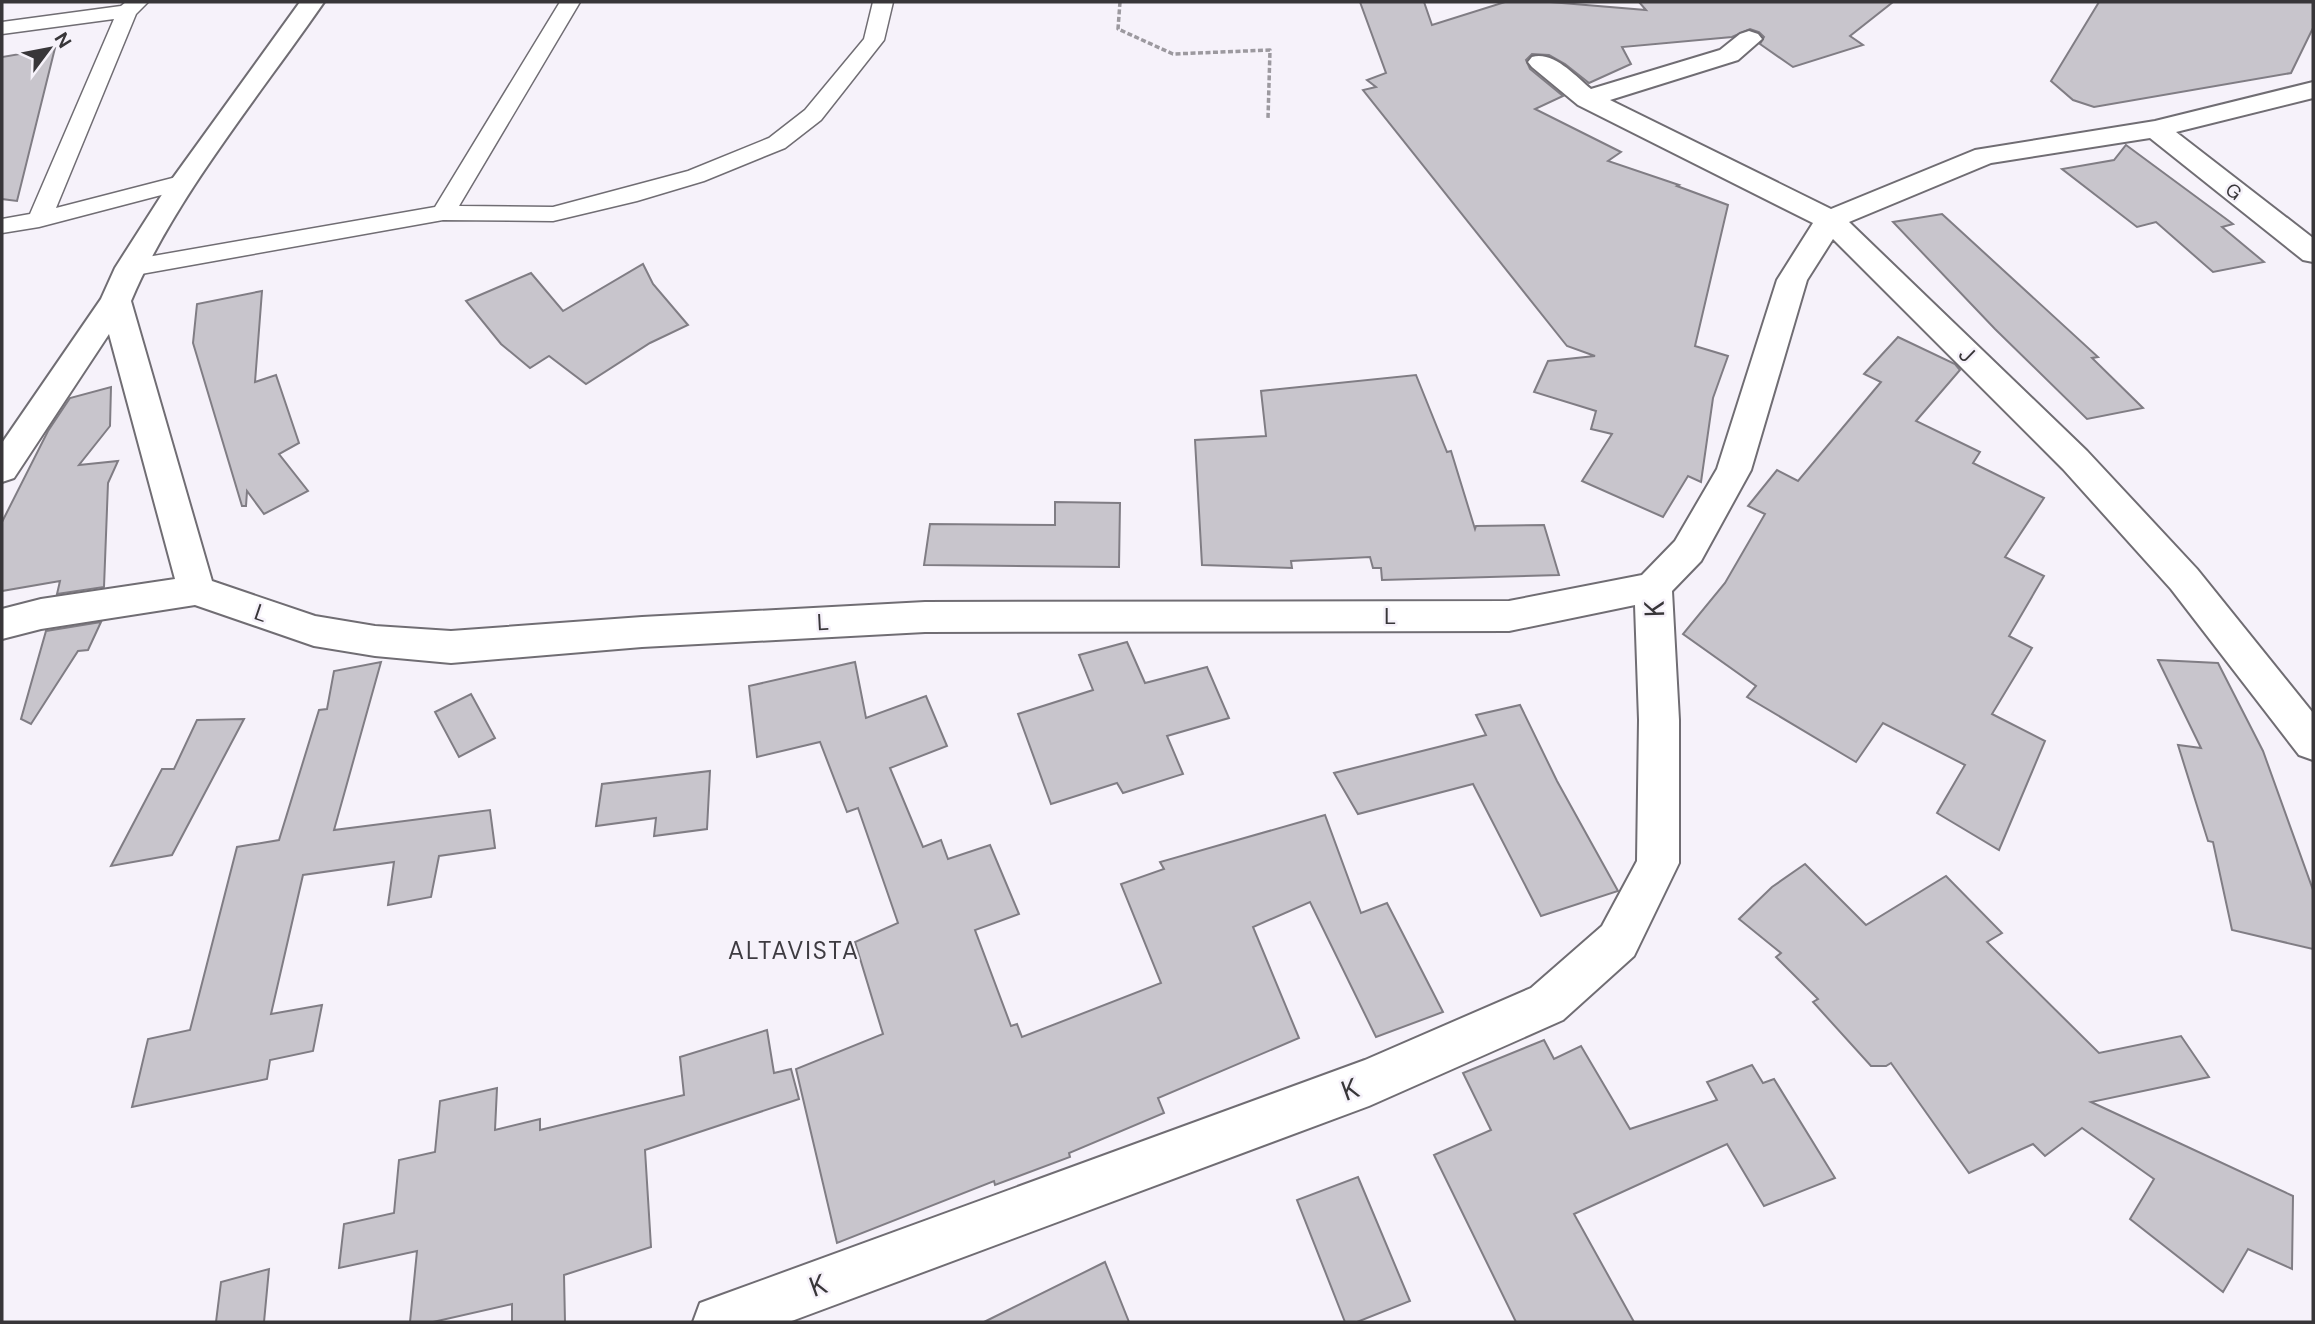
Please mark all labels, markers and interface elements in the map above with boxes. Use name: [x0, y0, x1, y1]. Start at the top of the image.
north arrow: [14, 14, 84, 84]
text: N: [49, 28, 77, 53]
street label: G: [2220, 177, 2247, 206]
street label: J: [1952, 339, 1982, 369]
street label: L: [250, 597, 272, 629]
street label: K: [1636, 600, 1673, 618]
street label: L: [1384, 601, 1396, 631]
street label: L: [816, 607, 830, 637]
district label: ALTAVISTA: [728, 935, 860, 966]
street label: K: [1336, 1069, 1364, 1110]
street label: K: [804, 1265, 832, 1306]

